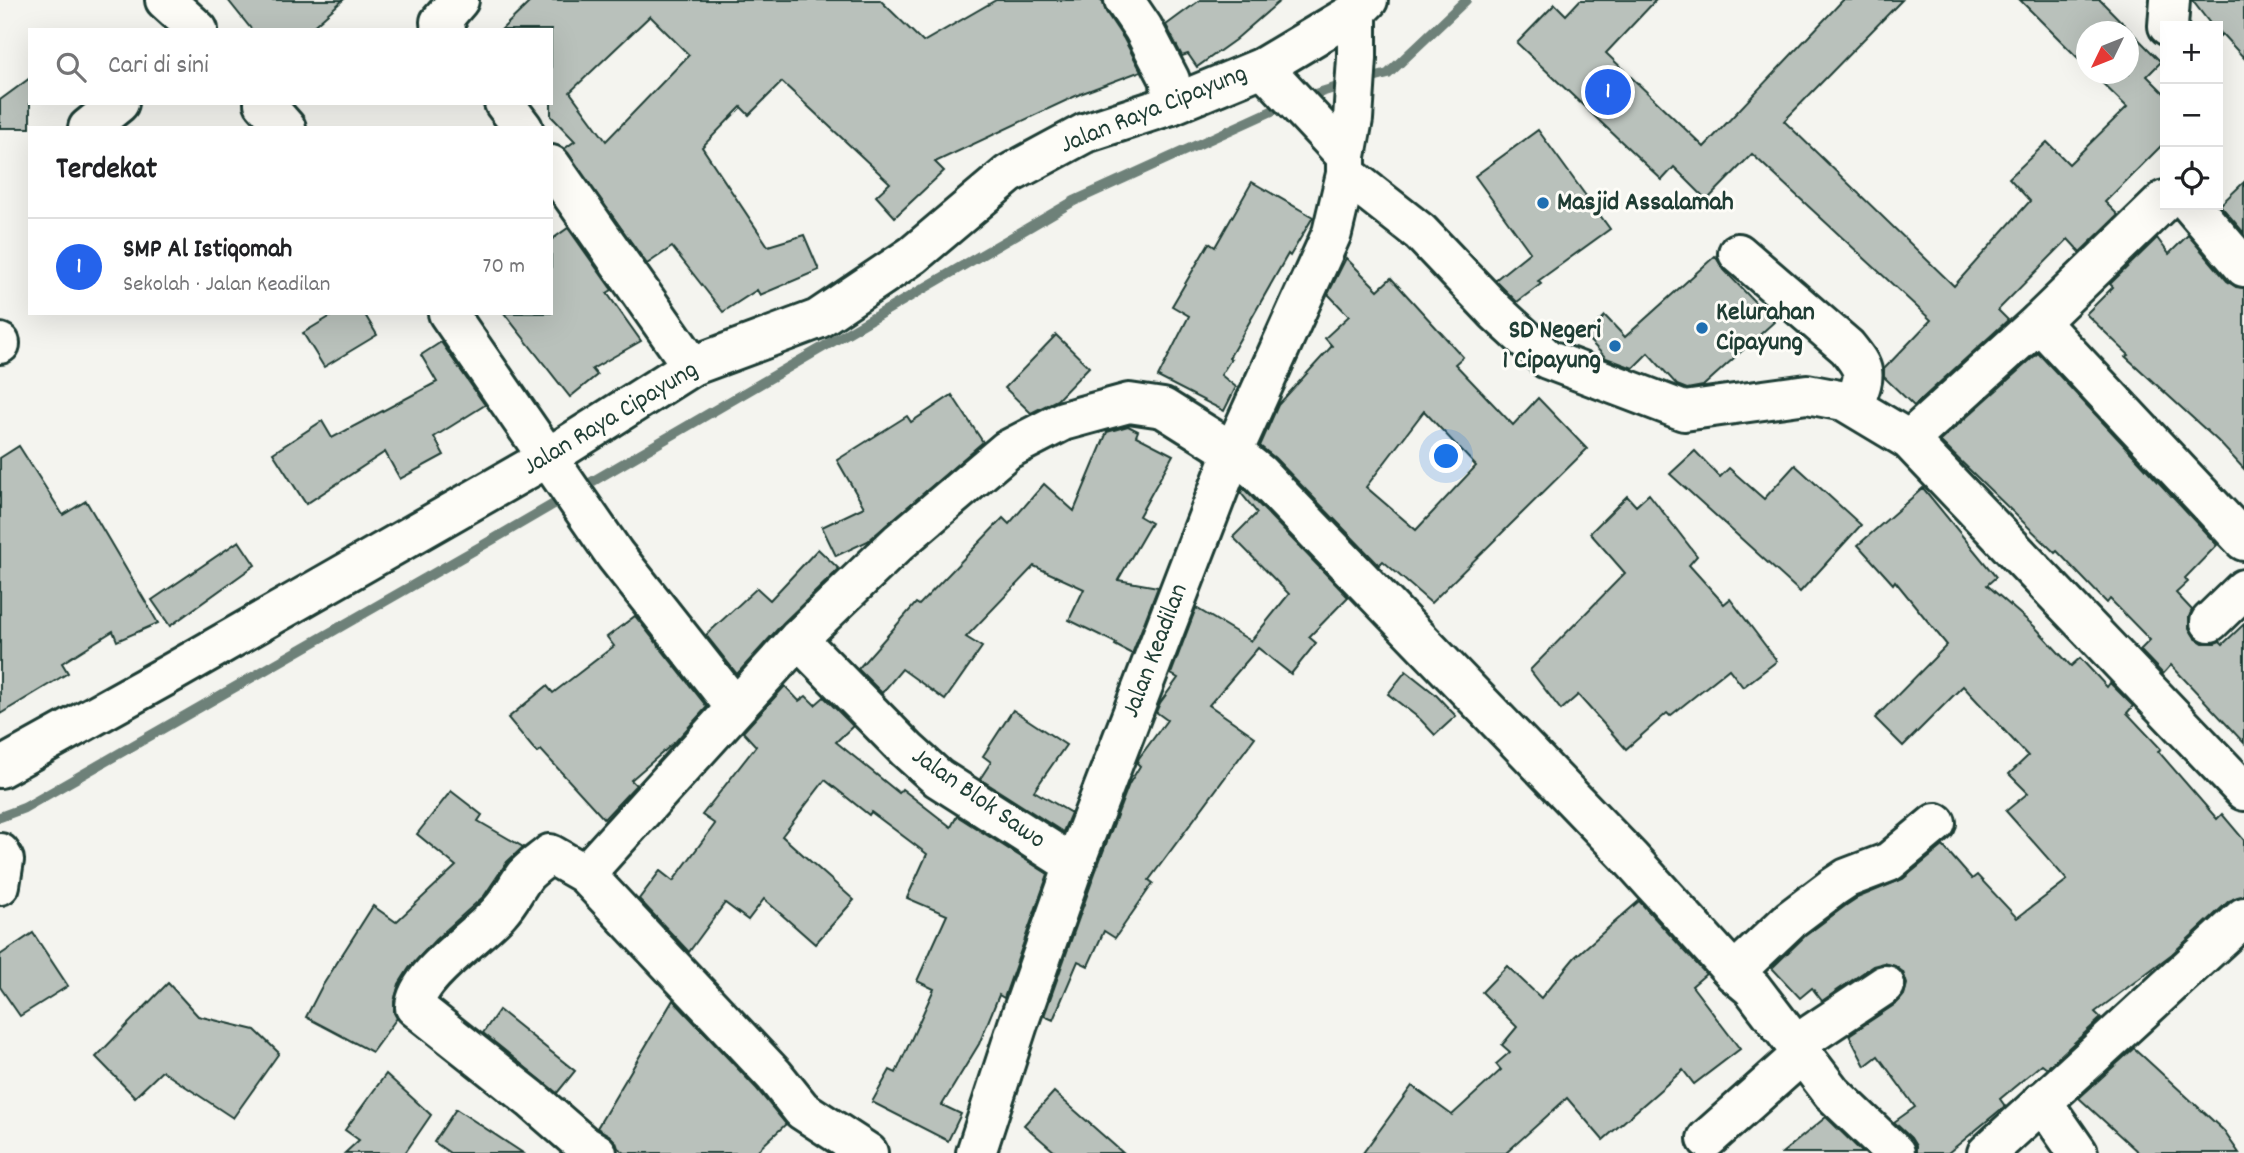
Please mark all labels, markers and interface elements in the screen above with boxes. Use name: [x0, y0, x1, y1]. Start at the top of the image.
north arrow: [2076, 21, 2139, 84]
map controls: [2160, 21, 2223, 210]
button: +: [2160, 21, 2223, 84]
search box: [28, 28, 553, 105]
icon: search: [52, 48, 90, 86]
text: Cari di sini: [108, 48, 209, 85]
street label: Jalan Raya Cipayung: [1055, 56, 1253, 164]
pin: 1: [1585, 66, 1631, 118]
button: −: [2160, 84, 2223, 147]
button: locate: [2160, 147, 2223, 210]
text: Terdekat: [56, 150, 157, 193]
place label: Masjid Assalamah: [1557, 185, 1734, 222]
marker: Masjid Assalamah: [1535, 195, 1551, 211]
text: SMP Al Istiqomah: [123, 232, 292, 269]
text: 1: [76, 251, 82, 284]
text: 70 m: [483, 251, 525, 284]
text: Sekolah · Jalan Keadilan: [123, 269, 330, 302]
place label: Kelurahan Cipayung: [1716, 295, 1815, 362]
place label: SD Negeri 1 Cipayung: [1502, 313, 1601, 380]
marker: Kelurahan Cipayung: [1694, 320, 1710, 336]
marker: SD Negeri 1 Cipayung: [1607, 338, 1623, 354]
street label: Jalan Raya Cipayung: [516, 352, 706, 486]
your location: [1429, 439, 1463, 473]
street label: Jalan Keadilan: [1113, 579, 1199, 723]
street label: Jalan Blok Sawo: [903, 739, 1053, 859]

